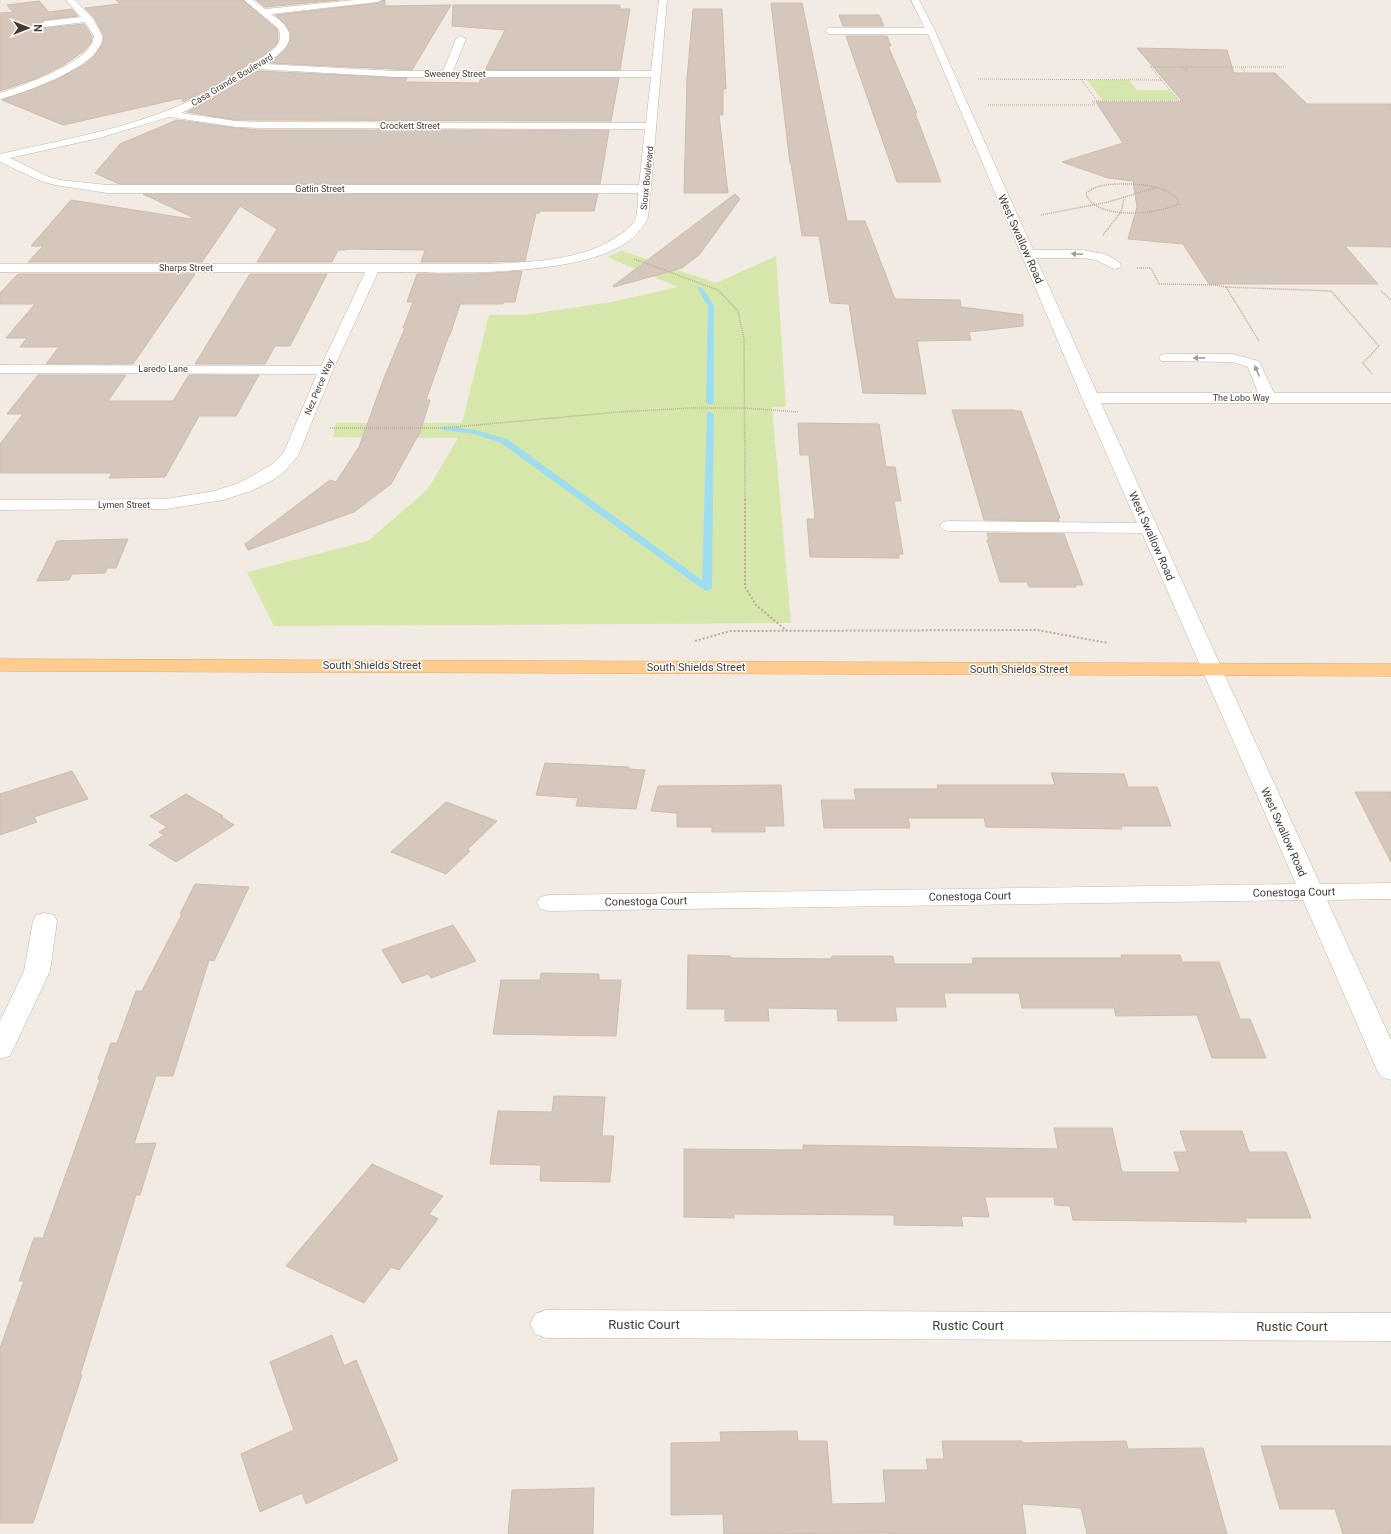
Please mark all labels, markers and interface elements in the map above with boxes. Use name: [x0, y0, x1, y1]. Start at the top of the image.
north arrow: [8, 8, 48, 48]
text: N: [31, 24, 44, 32]
street label: Casa Grande Boulevard: [189, 52, 275, 108]
street label: Sweeney Street: [424, 69, 486, 79]
street label: Crockett Street: [380, 121, 440, 131]
street label: Sioux Boulevard: [639, 146, 655, 210]
street label: Gatlin Street: [295, 184, 345, 194]
street label: West Swallow Road: [995, 193, 1046, 286]
one-way arrow: [1071, 251, 1083, 258]
street label: Sharps Street: [159, 263, 213, 273]
one-way arrow: [1192, 355, 1205, 361]
street label: Nez Perce Way: [303, 357, 336, 417]
street label: Laredo Lane: [138, 364, 188, 374]
one-way arrow: [1253, 364, 1259, 376]
street label: The Lobo Way: [1213, 393, 1270, 403]
street label: West Swallow Road: [1126, 490, 1177, 583]
street label: Lymen Street: [98, 500, 150, 510]
street label: South Shields Street: [323, 659, 422, 672]
street label: South Shields Street: [647, 661, 746, 674]
street label: South Shields Street: [970, 663, 1069, 676]
street label: West Swallow Road: [1258, 786, 1309, 879]
street label: Conestoga Court: [1253, 885, 1336, 900]
street label: Conestoga Court: [929, 889, 1012, 904]
street label: Conestoga Court: [605, 894, 688, 909]
street label: Rustic Court: [608, 1317, 680, 1332]
street label: Rustic Court: [932, 1318, 1004, 1333]
street label: Rustic Court: [1256, 1319, 1328, 1334]

